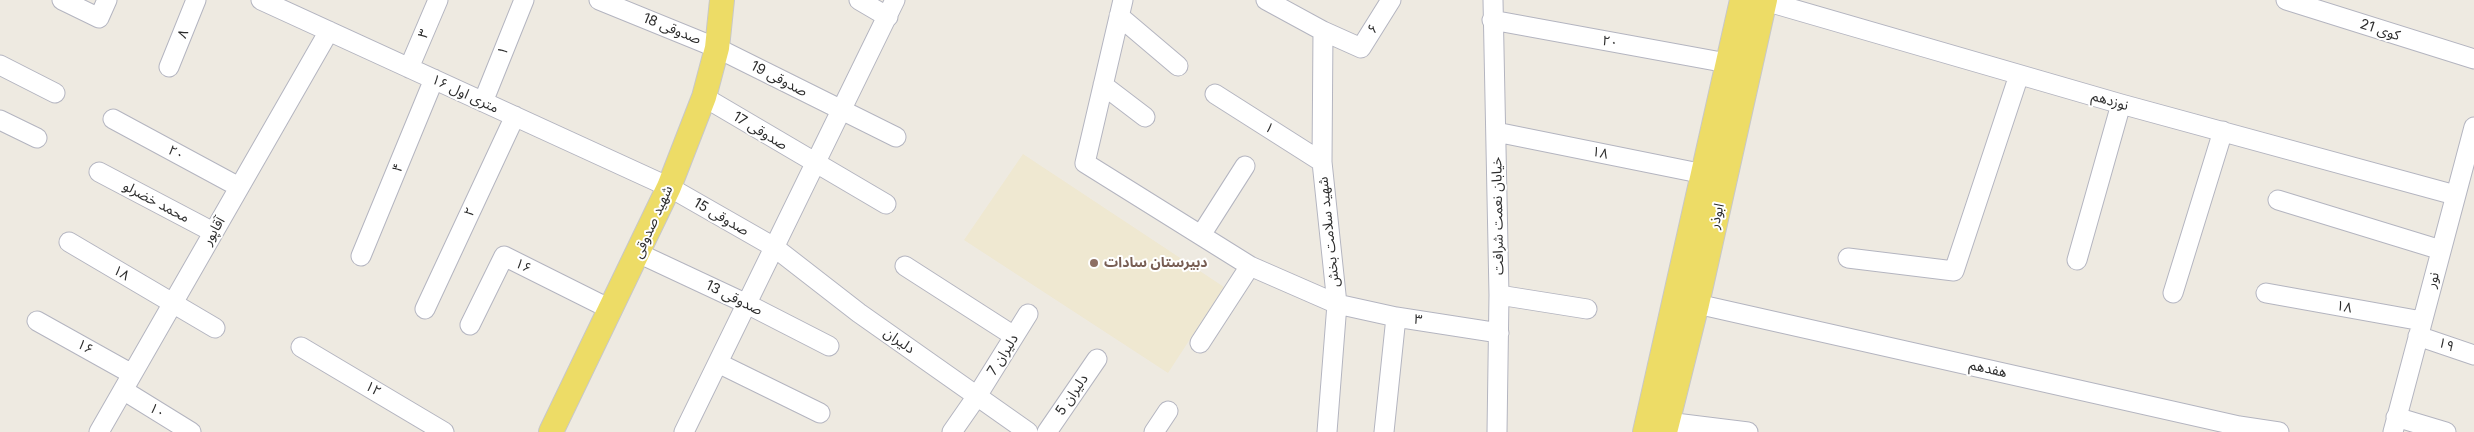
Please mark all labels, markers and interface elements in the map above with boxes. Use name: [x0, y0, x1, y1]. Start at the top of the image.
street label: صدوقی 18: [640, 10, 704, 48]
street label: کوی 21: [2358, 16, 2402, 44]
street label: ۶: [1364, 21, 1382, 37]
street label: ۸: [174, 27, 192, 41]
street label: ۳: [415, 27, 433, 41]
street label: ۲۰: [1601, 32, 1619, 52]
street label: ۱: [494, 44, 512, 58]
street label: صدوقی 19: [748, 58, 810, 100]
street label: ۱۶ متری اول: [429, 71, 501, 117]
street label: نوزدهم: [2090, 88, 2130, 114]
street label: صدوقی 17: [730, 108, 790, 154]
street label: ۱: [1261, 119, 1277, 137]
street label: ۲۰: [165, 142, 187, 164]
street label: ۱۸: [1591, 143, 1609, 163]
street label: خیابان نعمت شرافت: [1489, 157, 1507, 275]
street label: ۴: [389, 161, 407, 175]
street label: شهید سلامت بخش: [1315, 176, 1343, 288]
street label: محمد خضرلو: [120, 178, 192, 226]
street label: شهید صدوقی: [630, 183, 676, 261]
street label: صدوقی 15: [690, 194, 752, 240]
street label: ابوذر: [1706, 202, 1728, 230]
street label: ۲: [461, 205, 479, 219]
street label: آقاپور: [199, 214, 229, 248]
street label: ۱۶: [512, 255, 534, 277]
place label: دبیرستان سادات: [1104, 255, 1208, 271]
marker: دبیرستان سادات: [1088, 257, 1100, 269]
street label: ۱۸: [110, 262, 132, 284]
street label: نور: [2423, 270, 2443, 290]
street label: صدوقی 13: [703, 277, 765, 319]
street label: ۱۸: [2335, 297, 2353, 317]
street label: ۳: [1413, 311, 1423, 329]
street label: دلیران: [880, 324, 918, 358]
street label: دلیران 7: [984, 331, 1022, 379]
street label: ۱۹: [2436, 334, 2456, 356]
street label: ۱۶: [74, 336, 96, 358]
street label: هفدهم: [1967, 357, 2009, 381]
street label: دلیران 5: [1052, 371, 1092, 419]
street label: ۱۲: [362, 378, 384, 400]
street label: ۱۰: [146, 400, 168, 422]

